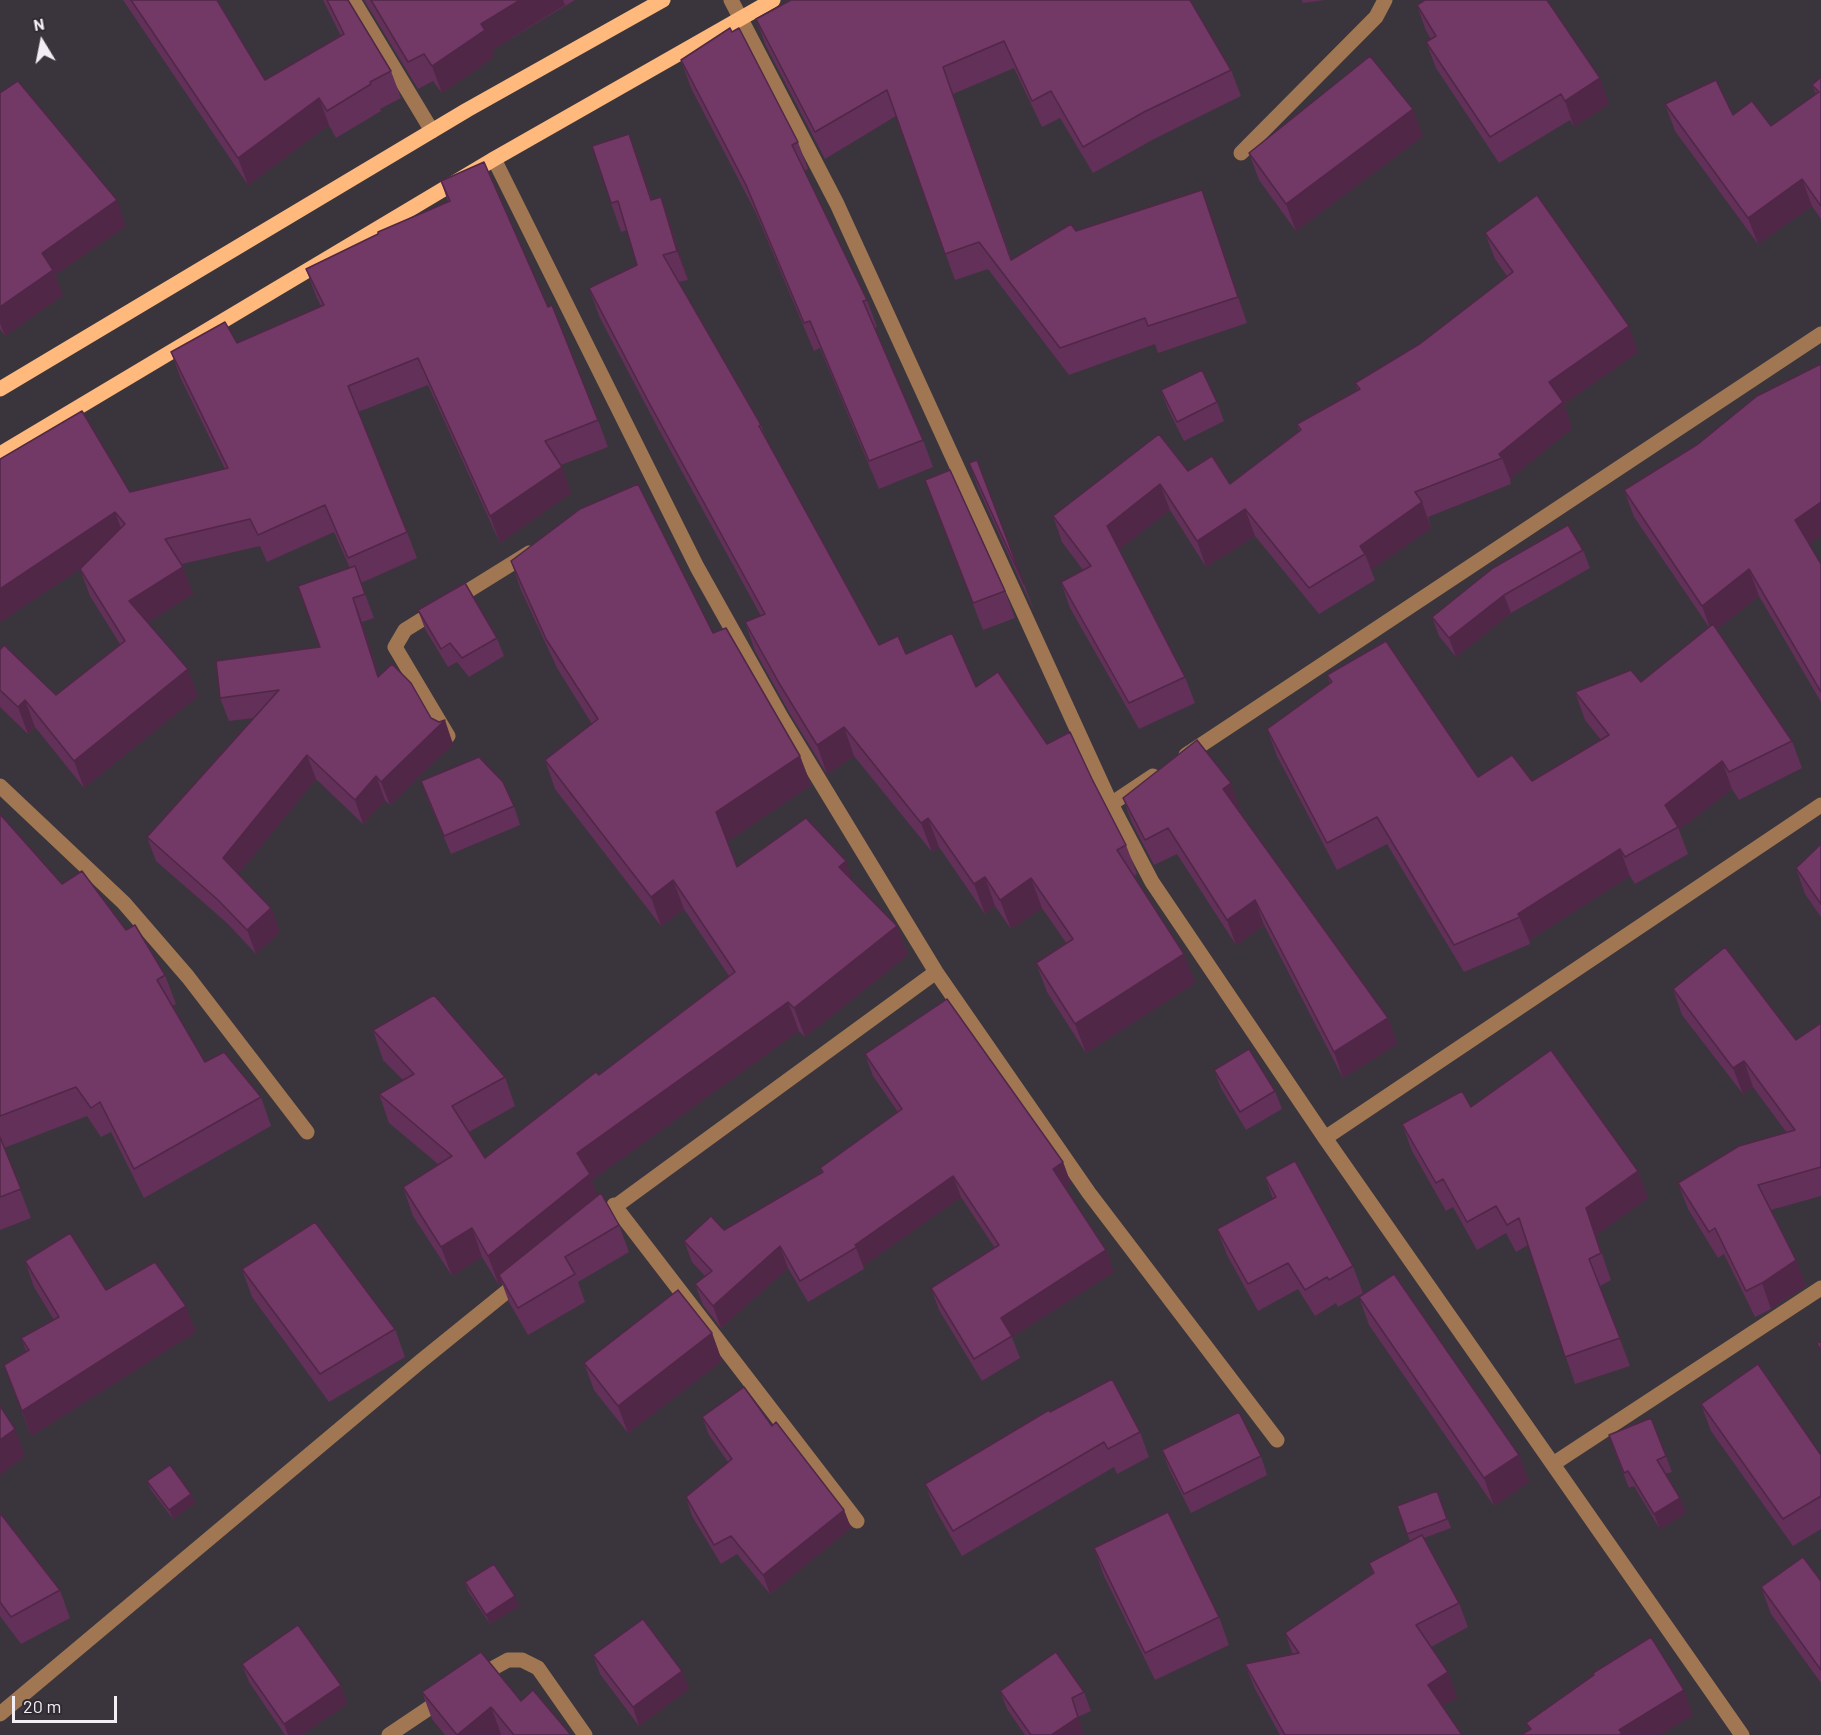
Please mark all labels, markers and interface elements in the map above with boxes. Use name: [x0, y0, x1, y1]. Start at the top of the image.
north arrow: [12, 12, 72, 72]
text: N: [32, 14, 46, 34]
scale bar: [15, 1684, 120, 1722]
text: 20 m: [23, 1695, 61, 1717]

